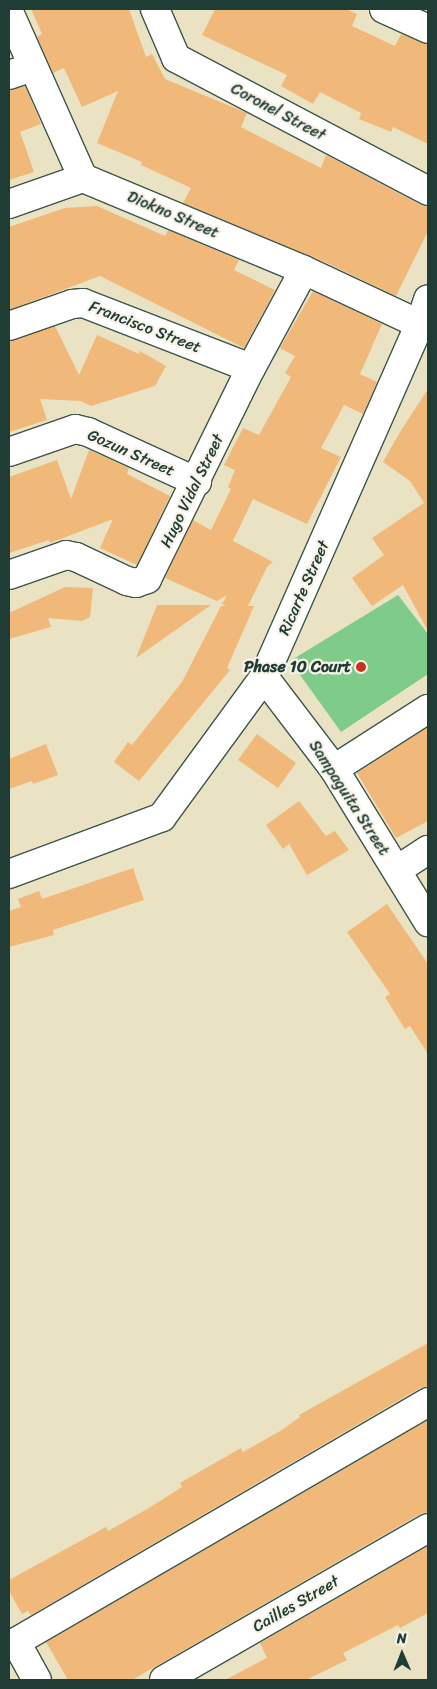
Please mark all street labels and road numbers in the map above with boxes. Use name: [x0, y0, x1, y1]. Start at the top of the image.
street label: Coronel Street: [227, 79, 329, 145]
street label: Diokno Street: [124, 187, 222, 243]
street label: Francisco Street: [86, 297, 204, 357]
street label: Gozun Street: [84, 425, 178, 481]
street label: Hugo Vidal Street: [156, 430, 228, 552]
street label: Ricarte Street: [275, 538, 333, 638]
street label: Sampaguita Street: [305, 737, 393, 859]
street label: Cailles Street: [249, 1572, 343, 1636]

